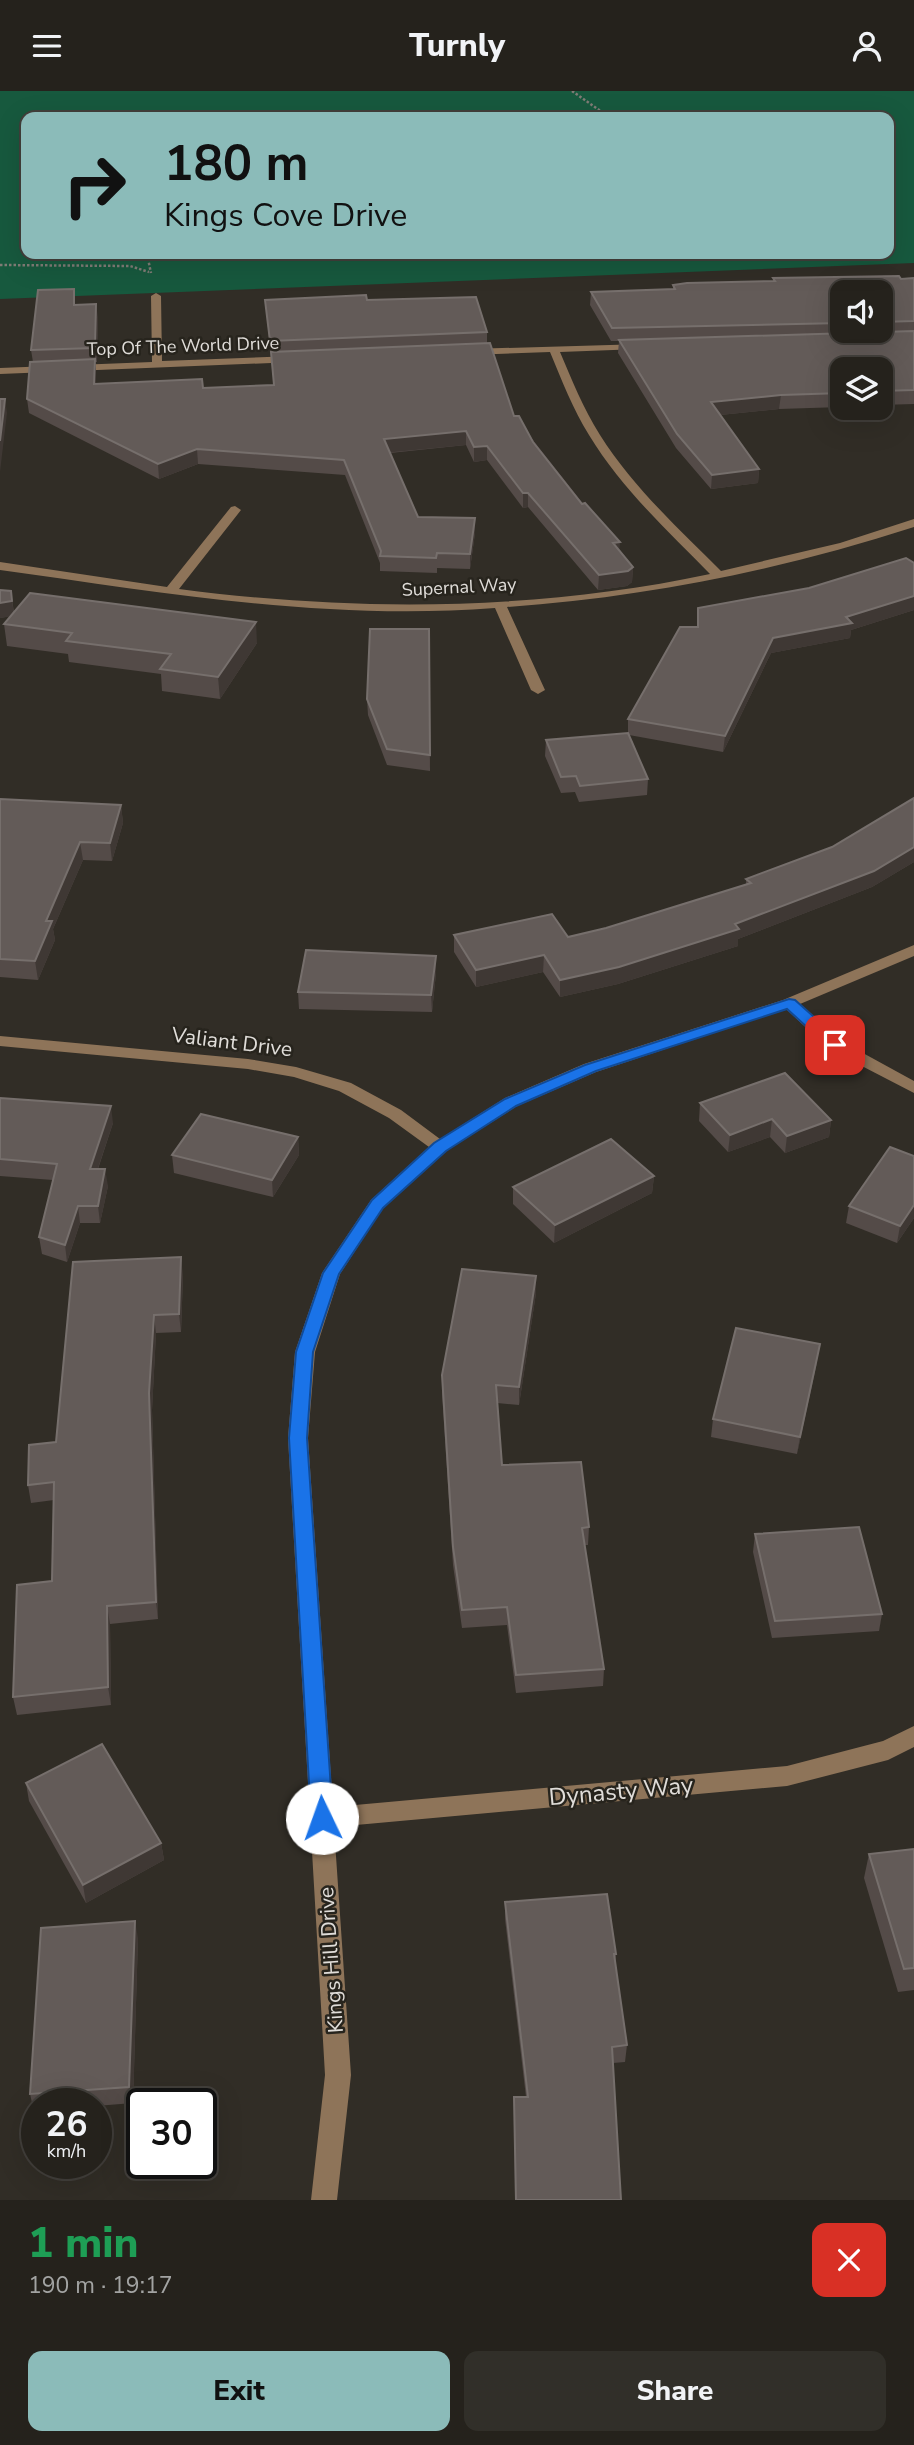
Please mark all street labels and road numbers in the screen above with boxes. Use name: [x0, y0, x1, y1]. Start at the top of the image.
street label: Top Of The World Drive: [86, 331, 280, 361]
street label: Supernal Way: [401, 572, 518, 602]
street label: Valiant Drive: [169, 1021, 294, 1063]
street label: Dynasty Way: [547, 1769, 695, 1813]
street label: Kings Hill Drive: [312, 1886, 350, 2034]

